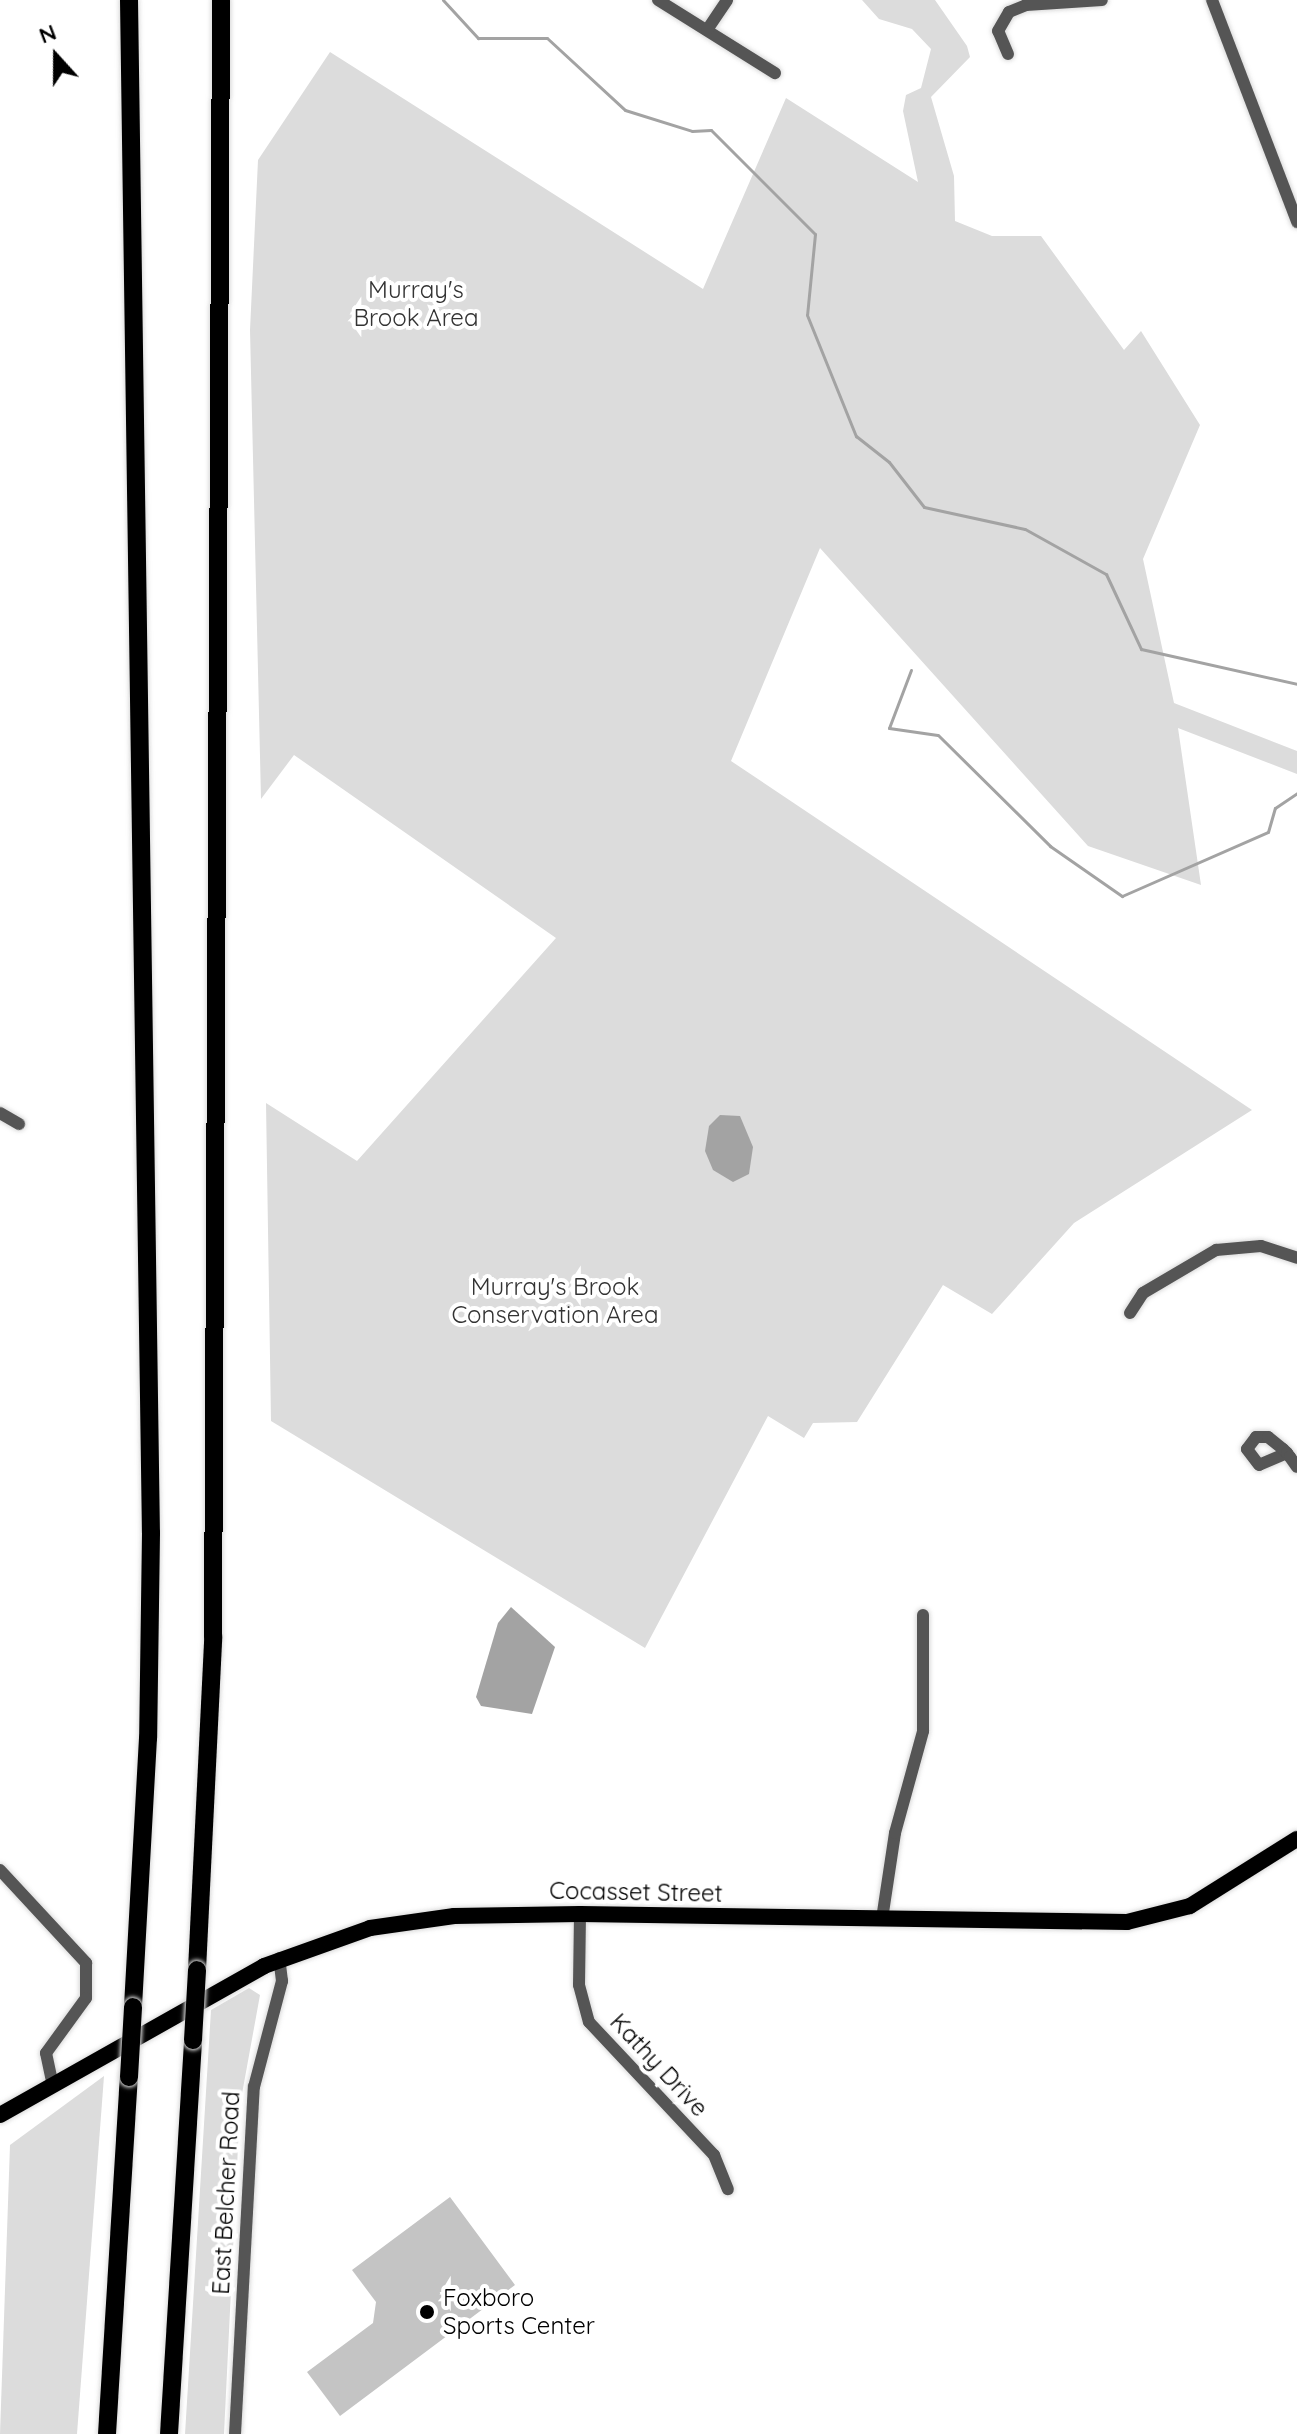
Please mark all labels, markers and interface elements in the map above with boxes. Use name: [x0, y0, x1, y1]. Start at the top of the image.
north arrow: [16, 16, 96, 96]
text: N: [35, 18, 60, 50]
park label: Murray's Brook Area: [353, 276, 479, 332]
park label: Murray's Brook Conservation Area: [451, 1273, 659, 1329]
street label: Cocasset Street: [549, 1876, 723, 1908]
street label: Kathy Drive: [604, 2008, 714, 2122]
street label: East Belcher Road: [206, 2091, 246, 2295]
place label: Foxboro Sports Center: [443, 2284, 595, 2340]
marker: Foxboro Sports Center: [418, 2303, 436, 2321]

